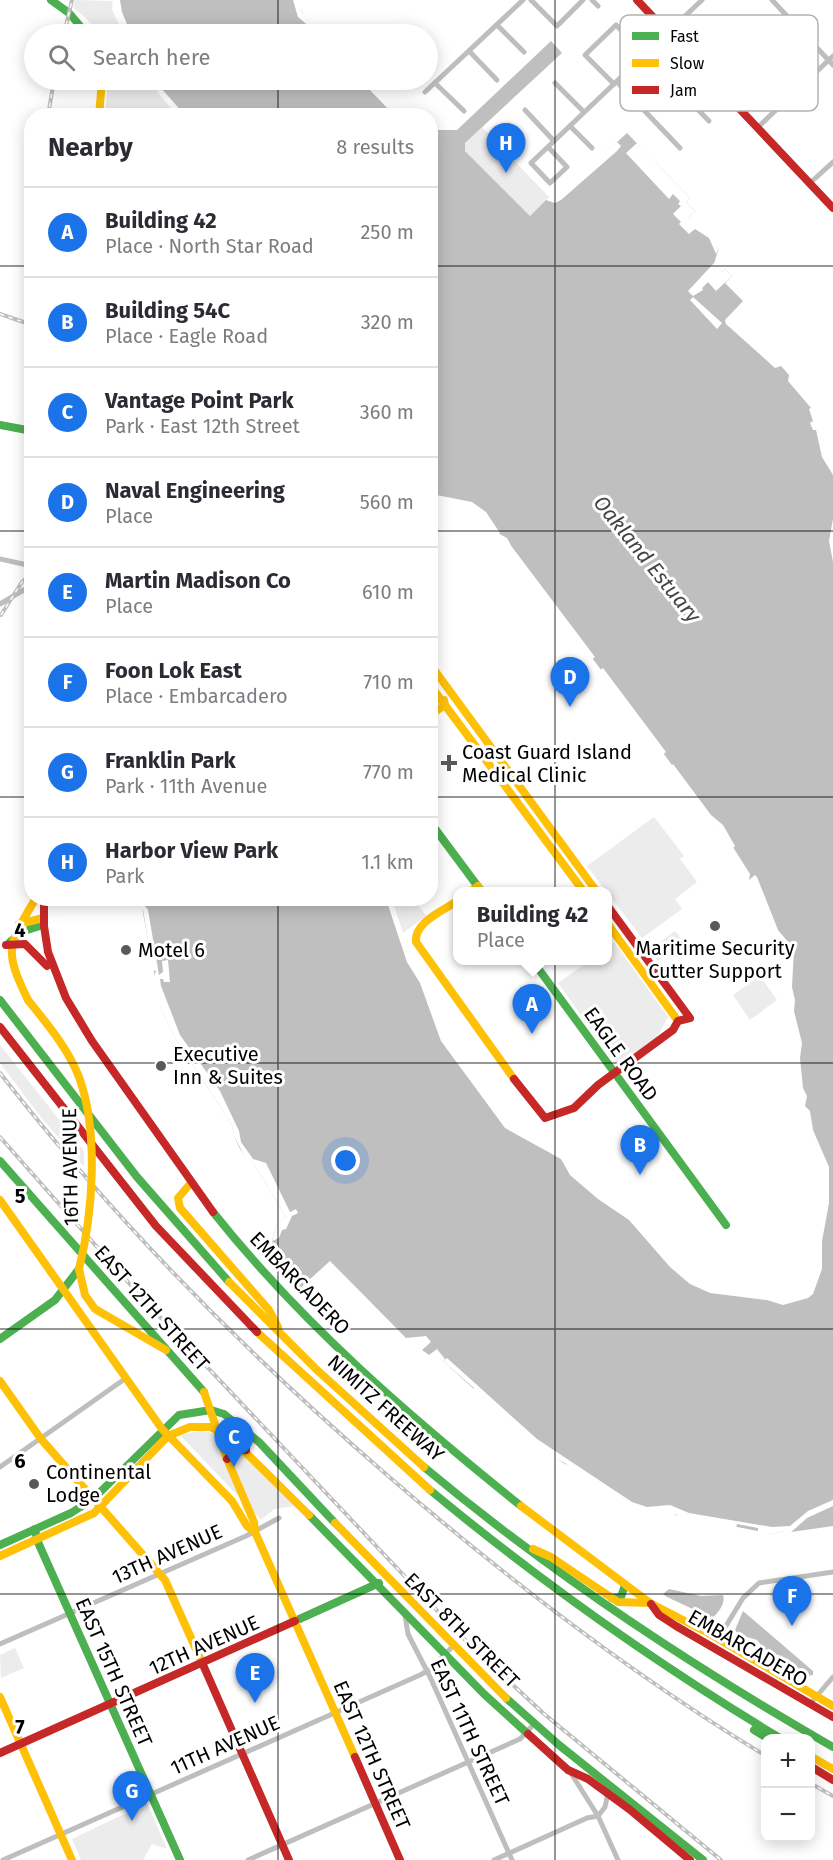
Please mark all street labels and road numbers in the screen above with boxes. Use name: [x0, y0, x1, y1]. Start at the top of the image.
street label: EAGLE ROAD: [579, 1002, 663, 1106]
street label: 16TH AVENUE: [57, 1108, 83, 1226]
street label: EMBARCADERO: [245, 1227, 355, 1339]
street label: EAST 12TH STREET: [89, 1240, 215, 1376]
street label: NIMITZ FREEWAY: [323, 1350, 449, 1466]
street label: 13TH AVENUE: [108, 1519, 226, 1589]
street label: EAST 8TH STREET: [400, 1568, 525, 1693]
street label: EAST 15TH STREET: [70, 1594, 158, 1751]
street label: EMBARCADERO: [684, 1604, 812, 1692]
street label: 12TH AVENUE: [145, 1610, 263, 1680]
street label: EAST 11TH STREET: [425, 1655, 515, 1810]
street label: EAST 12TH STREET: [328, 1677, 416, 1834]
street label: 11TH AVENUE: [167, 1710, 283, 1780]

